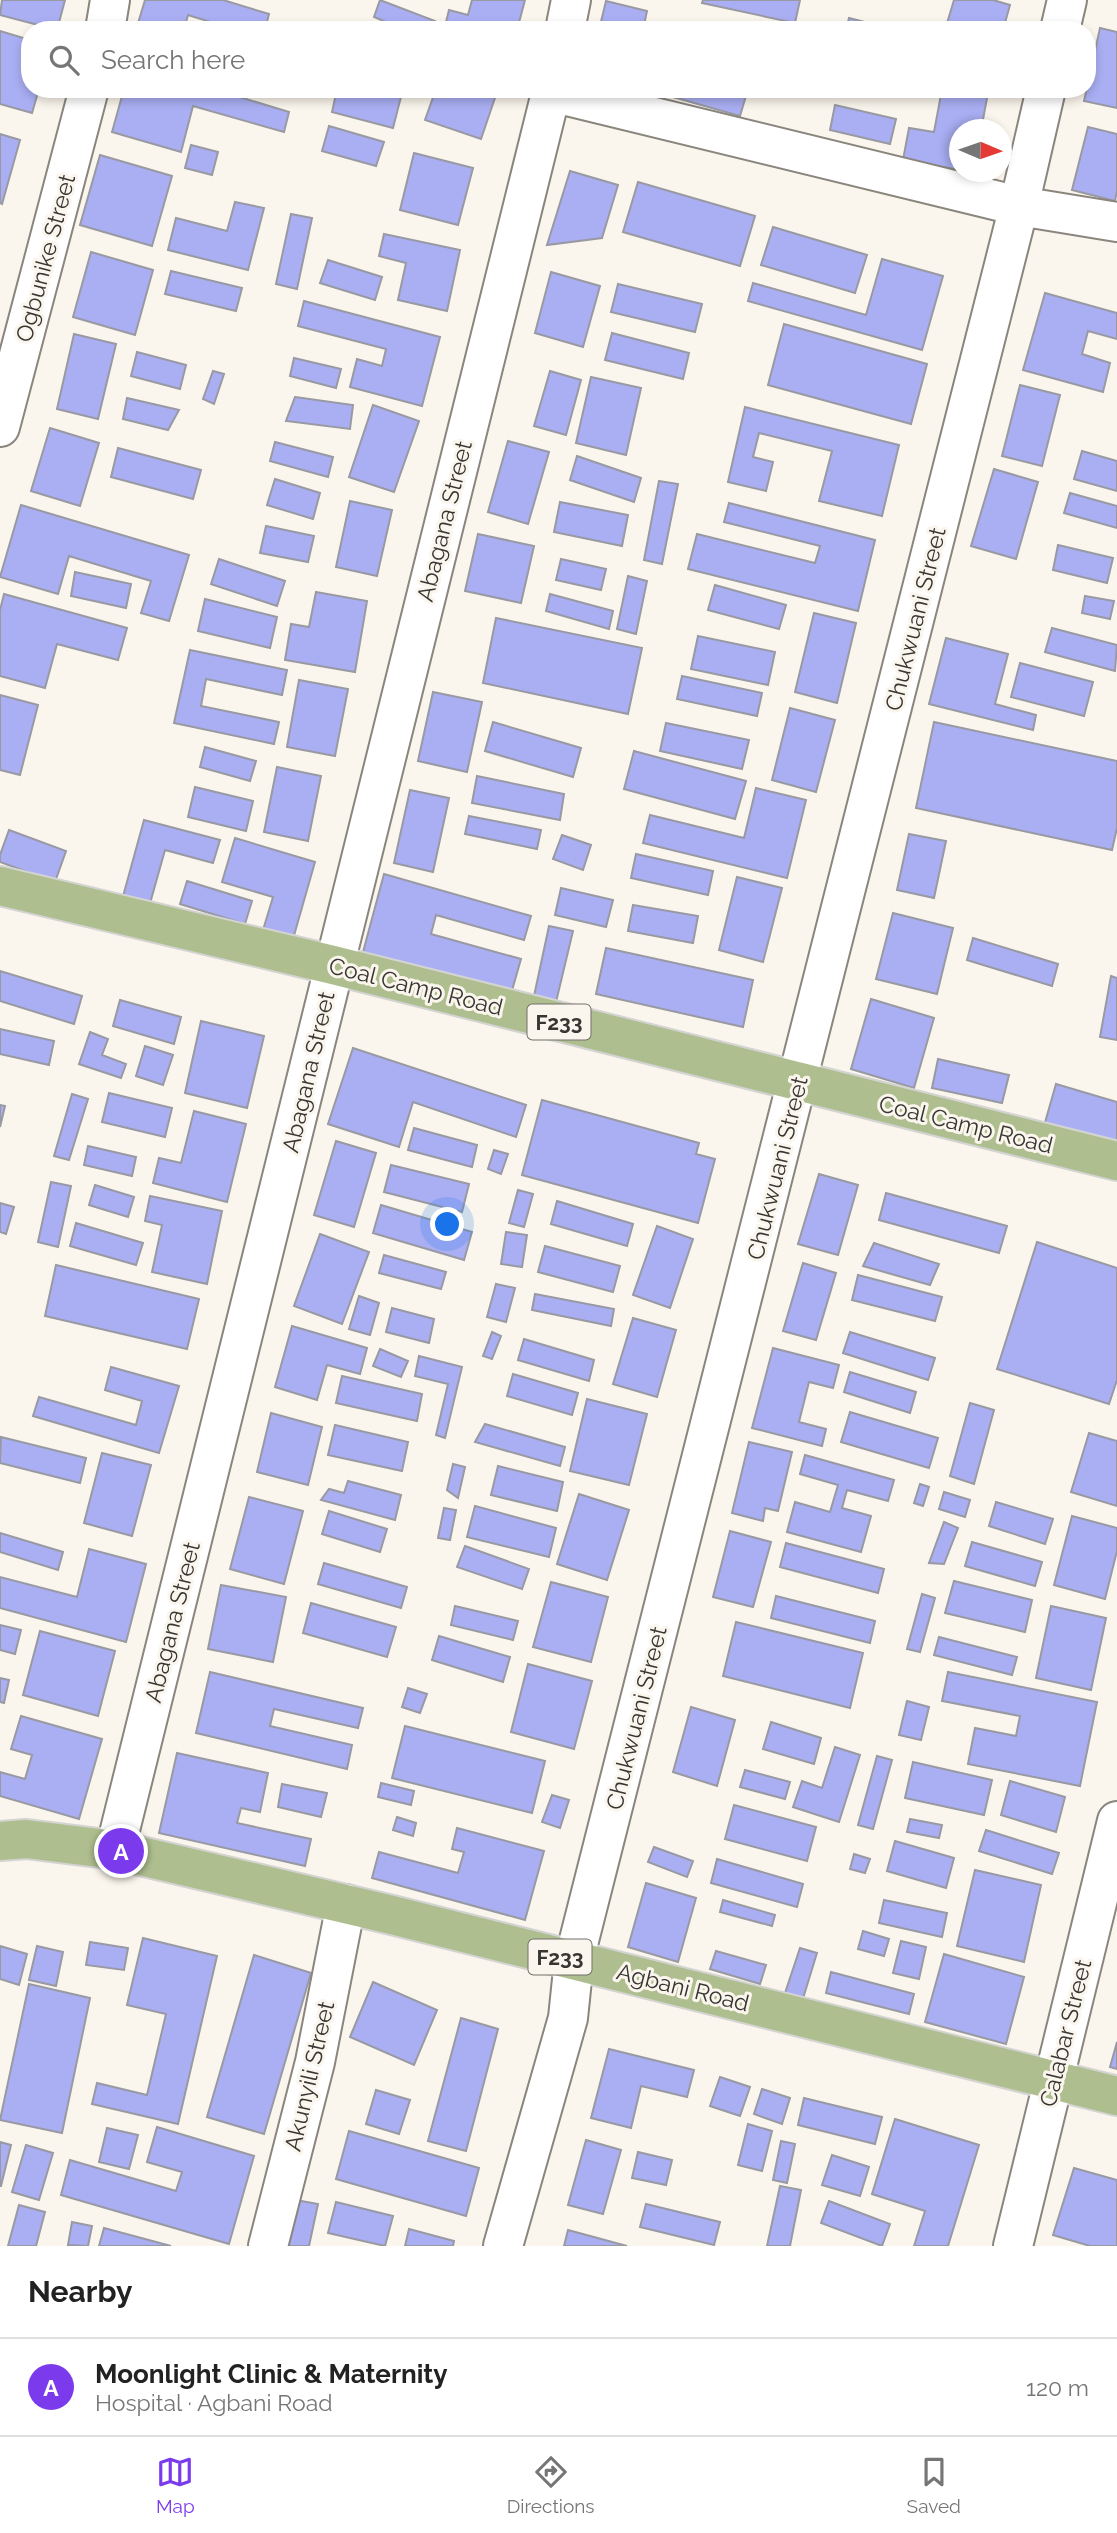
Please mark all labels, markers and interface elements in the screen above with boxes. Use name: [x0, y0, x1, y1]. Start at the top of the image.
search box: [21, 21, 1096, 98]
icon: search: [45, 41, 83, 79]
text: Search here: [101, 45, 245, 75]
north arrow: [949, 119, 1012, 182]
street label: Ogbunike Street: [10, 171, 80, 345]
street label: Abagana Street: [411, 438, 477, 604]
street label: Chukwuani Street: [879, 524, 951, 713]
street label: Coal Camp Road: [326, 951, 506, 1021]
street label: Abagana Street: [276, 988, 340, 1155]
road number: F233: [528, 1004, 590, 1040]
street label: Chukwuani Street: [741, 1073, 813, 1262]
street label: Coal Camp Road: [876, 1089, 1056, 1159]
your location: [430, 1207, 464, 1241]
street label: Abagana Street: [139, 1539, 205, 1705]
street label: Chukwuani Street: [600, 1623, 672, 1812]
pin: A: [98, 1825, 144, 1877]
road number: F233: [528, 1940, 592, 1974]
street label: Calabar Street: [1034, 1956, 1096, 2110]
street label: Agbani Road: [614, 1957, 752, 2017]
street label: Akunyili Street: [279, 1998, 339, 2154]
text: Nearby: [28, 2274, 132, 2309]
text: Moonlight Clinic & Maternity: [95, 2359, 448, 2389]
text: A: [43, 2374, 59, 2401]
text: 120 m: [1026, 2374, 1089, 2401]
text: Hospital · Agbani Road: [95, 2389, 333, 2416]
tab: Map: [156, 2453, 195, 2517]
tab: Directions: [507, 2453, 595, 2517]
tab: Saved: [907, 2453, 961, 2517]

